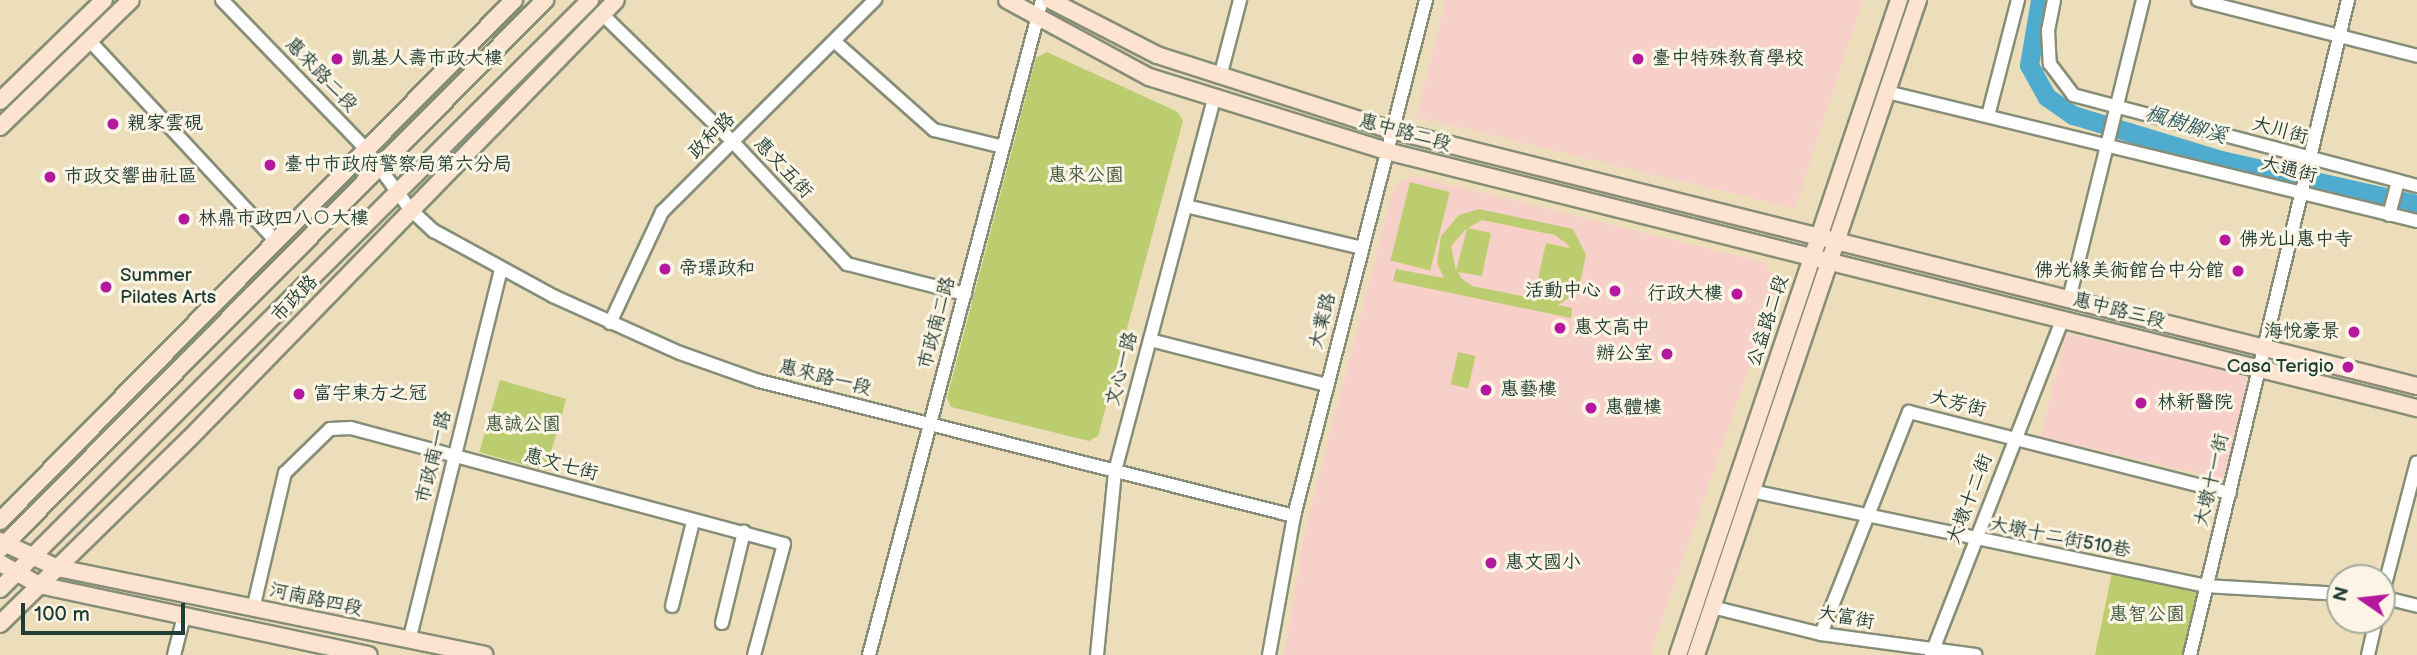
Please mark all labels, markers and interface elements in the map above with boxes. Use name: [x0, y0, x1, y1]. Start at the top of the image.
street label: 惠來路二段: [280, 33, 362, 117]
place label: 凱基人壽市政大樓: [351, 48, 503, 70]
place label: 臺中特殊教育學校: [1652, 48, 1804, 70]
marker: 凱基人壽市政大樓: [329, 51, 345, 67]
marker: 臺中特殊教育學校: [1630, 51, 1646, 67]
water label: 楓樹腳溪: [2142, 101, 2230, 149]
street label: 政和路: [684, 108, 740, 164]
street label: 惠中路二段: [1356, 110, 1454, 156]
place label: 親家雲硯: [127, 113, 203, 135]
street label: 大川街: [2250, 113, 2310, 149]
marker: 親家雲硯: [105, 116, 121, 132]
street label: 惠文五街: [749, 132, 817, 204]
street label: 大通街: [2259, 152, 2319, 188]
place label: 臺中市政府警察局第六分局: [284, 154, 512, 176]
marker: 臺中市政府警察局第六分局: [262, 157, 278, 173]
park label: 惠來公園: [1048, 165, 1124, 187]
place label: 市政交響曲社區: [64, 166, 197, 188]
marker: 市政交響曲社區: [42, 169, 58, 185]
place label: 林鼎市政四八〇大樓: [198, 208, 369, 230]
marker: 林鼎市政四八〇大樓: [176, 211, 192, 227]
place label: 佛光山惠中寺: [2239, 229, 2353, 251]
marker: 佛光山惠中寺: [2217, 232, 2233, 248]
place label: 帝璟政和: [679, 258, 755, 280]
place label: 佛光緣美術館台中分館: [2034, 260, 2224, 282]
marker: 帝璟政和: [657, 261, 673, 277]
marker: 佛光緣美術館台中分館: [2230, 263, 2246, 279]
place label: Summer Pilates Arts: [120, 265, 216, 309]
street label: 市政路: [267, 271, 323, 327]
street label: 公益路二段: [1742, 272, 1794, 370]
street label: 市政南二路: [914, 274, 960, 372]
marker: Summer Pilates Arts: [98, 279, 114, 295]
place label: 活動中心: [1525, 280, 1601, 302]
marker: 活動中心: [1607, 283, 1623, 299]
place label: 行政大樓: [1647, 283, 1723, 305]
marker: 行政大樓: [1729, 286, 1745, 302]
street label: 惠中路三段: [2070, 288, 2168, 334]
street label: 大業路: [1305, 291, 1341, 351]
place label: 惠文高中: [1574, 317, 1650, 339]
marker: 惠文高中: [1552, 320, 1568, 336]
place label: 海悅豪景: [2264, 321, 2340, 343]
marker: 海悅豪景: [2346, 324, 2362, 340]
street label: 文心一路: [1101, 329, 1143, 409]
place label: 辦公室: [1596, 343, 1653, 365]
marker: 辦公室: [1659, 346, 1675, 362]
street label: 惠來路一段: [776, 355, 874, 401]
place label: Casa Terigio: [2226, 356, 2334, 378]
marker: Casa Terigio: [2340, 359, 2356, 375]
place label: 惠藝樓: [1500, 379, 1557, 401]
marker: 惠藝樓: [1478, 382, 1494, 398]
place label: 富宇東方之冠: [313, 383, 427, 405]
marker: 富宇東方之冠: [291, 386, 307, 402]
street label: 大芳街: [1928, 386, 1988, 422]
place label: 林新醫院: [2157, 392, 2233, 414]
marker: 林新醫院: [2131, 393, 2151, 413]
place label: 惠體樓: [1605, 397, 1662, 419]
marker: 惠體樓: [1583, 400, 1599, 416]
street label: 市政南一路: [411, 408, 457, 506]
park label: 惠誠公園: [485, 414, 561, 436]
street label: 大墩十一街: [2190, 431, 2234, 529]
street label: 惠文七街: [521, 444, 601, 486]
street label: 大墩十二街: [1942, 451, 1998, 547]
street label: 大墩十二街510巷: [1987, 513, 2133, 563]
place label: 惠文國小: [1505, 552, 1581, 574]
marker: 惠文國小: [1483, 555, 1499, 571]
north arrow: [2326, 564, 2396, 634]
street label: 河南路四段: [267, 579, 365, 621]
text: N: [2329, 585, 2355, 604]
scale bar: [24, 588, 189, 632]
text: 100 m: [34, 602, 90, 627]
street label: 大富街: [1816, 602, 1876, 634]
park label: 惠智公園: [2109, 604, 2185, 626]

